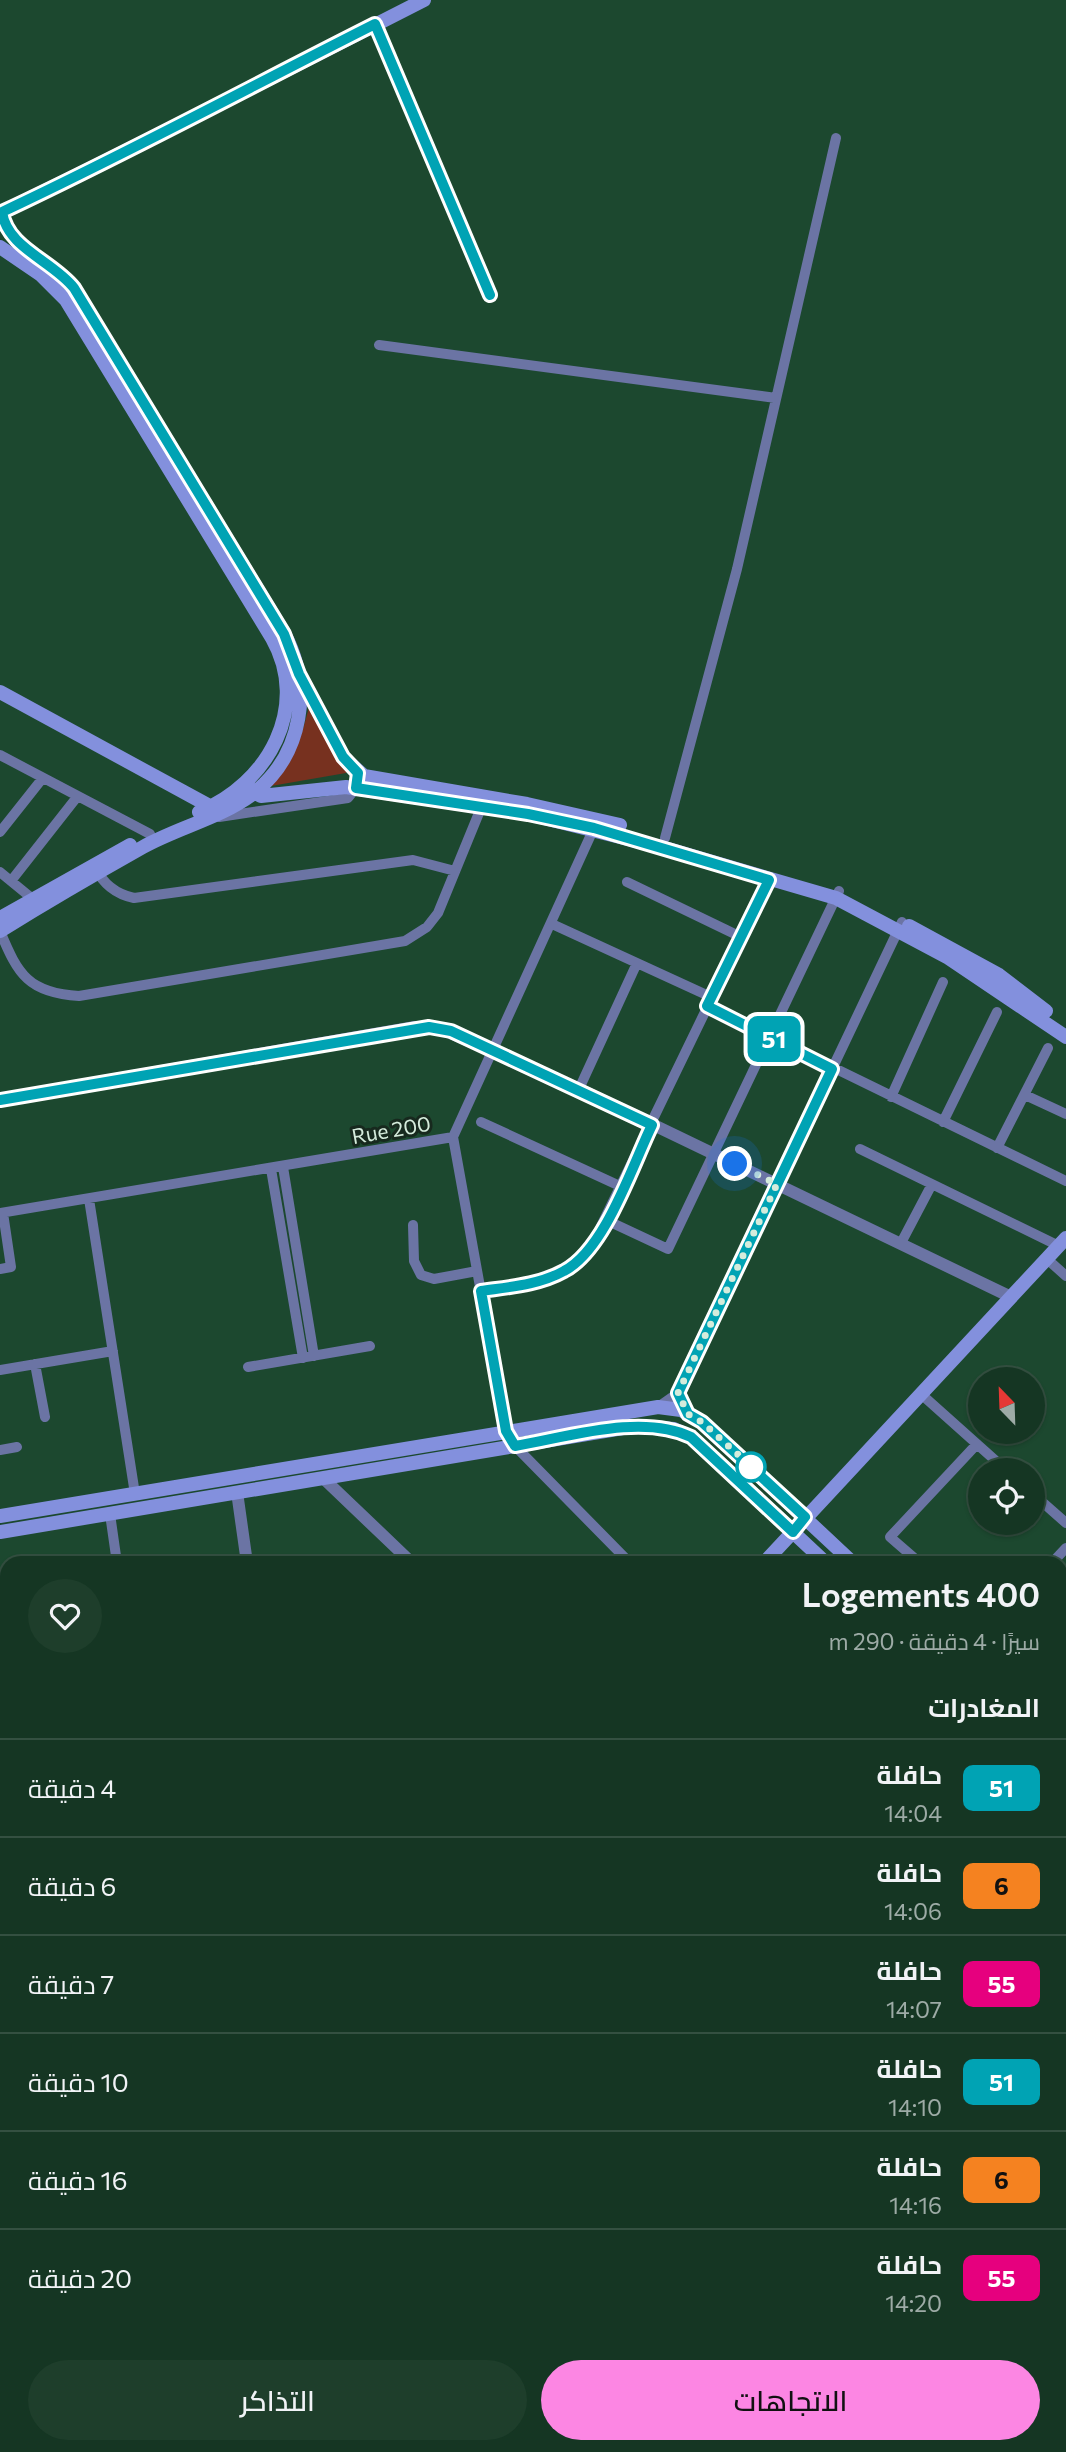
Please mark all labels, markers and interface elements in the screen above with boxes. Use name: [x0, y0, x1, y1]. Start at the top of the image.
line badge: 51: [742, 1016, 806, 1062]
text: 51: [762, 1024, 786, 1053]
street label: Rue 200: [350, 1110, 432, 1148]
your location: [717, 1146, 752, 1181]
north arrow: [968, 1367, 1045, 1444]
map controls: [968, 1367, 1045, 1535]
unlabelled marker: [736, 1452, 766, 1482]
button: locate: [968, 1458, 1045, 1535]
text: 400 Logements: [802, 1573, 1040, 1614]
button: heart: [28, 1579, 102, 1653]
text: سيرًا · 4 دقيقة · 290 m: [828, 1627, 1040, 1655]
text: المغادرات: [928, 1691, 1040, 1722]
text: حافلة: [877, 1758, 942, 1789]
text: 4 دقيقة: [28, 1772, 116, 1803]
text: 51: [989, 1773, 1014, 1802]
text: 14:04: [884, 1799, 942, 1827]
text: حافلة: [877, 1856, 942, 1887]
text: 6 دقيقة: [28, 1870, 116, 1901]
text: 6: [994, 1871, 1009, 1900]
text: 14:06: [884, 1897, 942, 1925]
text: حافلة: [877, 1954, 942, 1985]
text: 7 دقيقة: [28, 1968, 114, 1999]
text: 55: [988, 1969, 1015, 1998]
text: 14:07: [886, 1995, 942, 2023]
text: حافلة: [877, 2052, 942, 2083]
text: 10 دقيقة: [28, 2066, 129, 2097]
text: 51: [989, 2067, 1014, 2096]
text: 14:10: [888, 2093, 942, 2121]
text: حافلة: [877, 2150, 942, 2181]
text: 16 دقيقة: [28, 2164, 128, 2195]
text: 6: [994, 2165, 1009, 2194]
text: 14:16: [889, 2191, 942, 2219]
text: حافلة: [877, 2248, 942, 2279]
text: 20 دقيقة: [28, 2262, 132, 2293]
text: 55: [988, 2263, 1015, 2292]
text: 14:20: [885, 2289, 942, 2317]
button: التذاكر: [28, 2360, 527, 2440]
button: الاتجاهات: [541, 2360, 1040, 2440]

